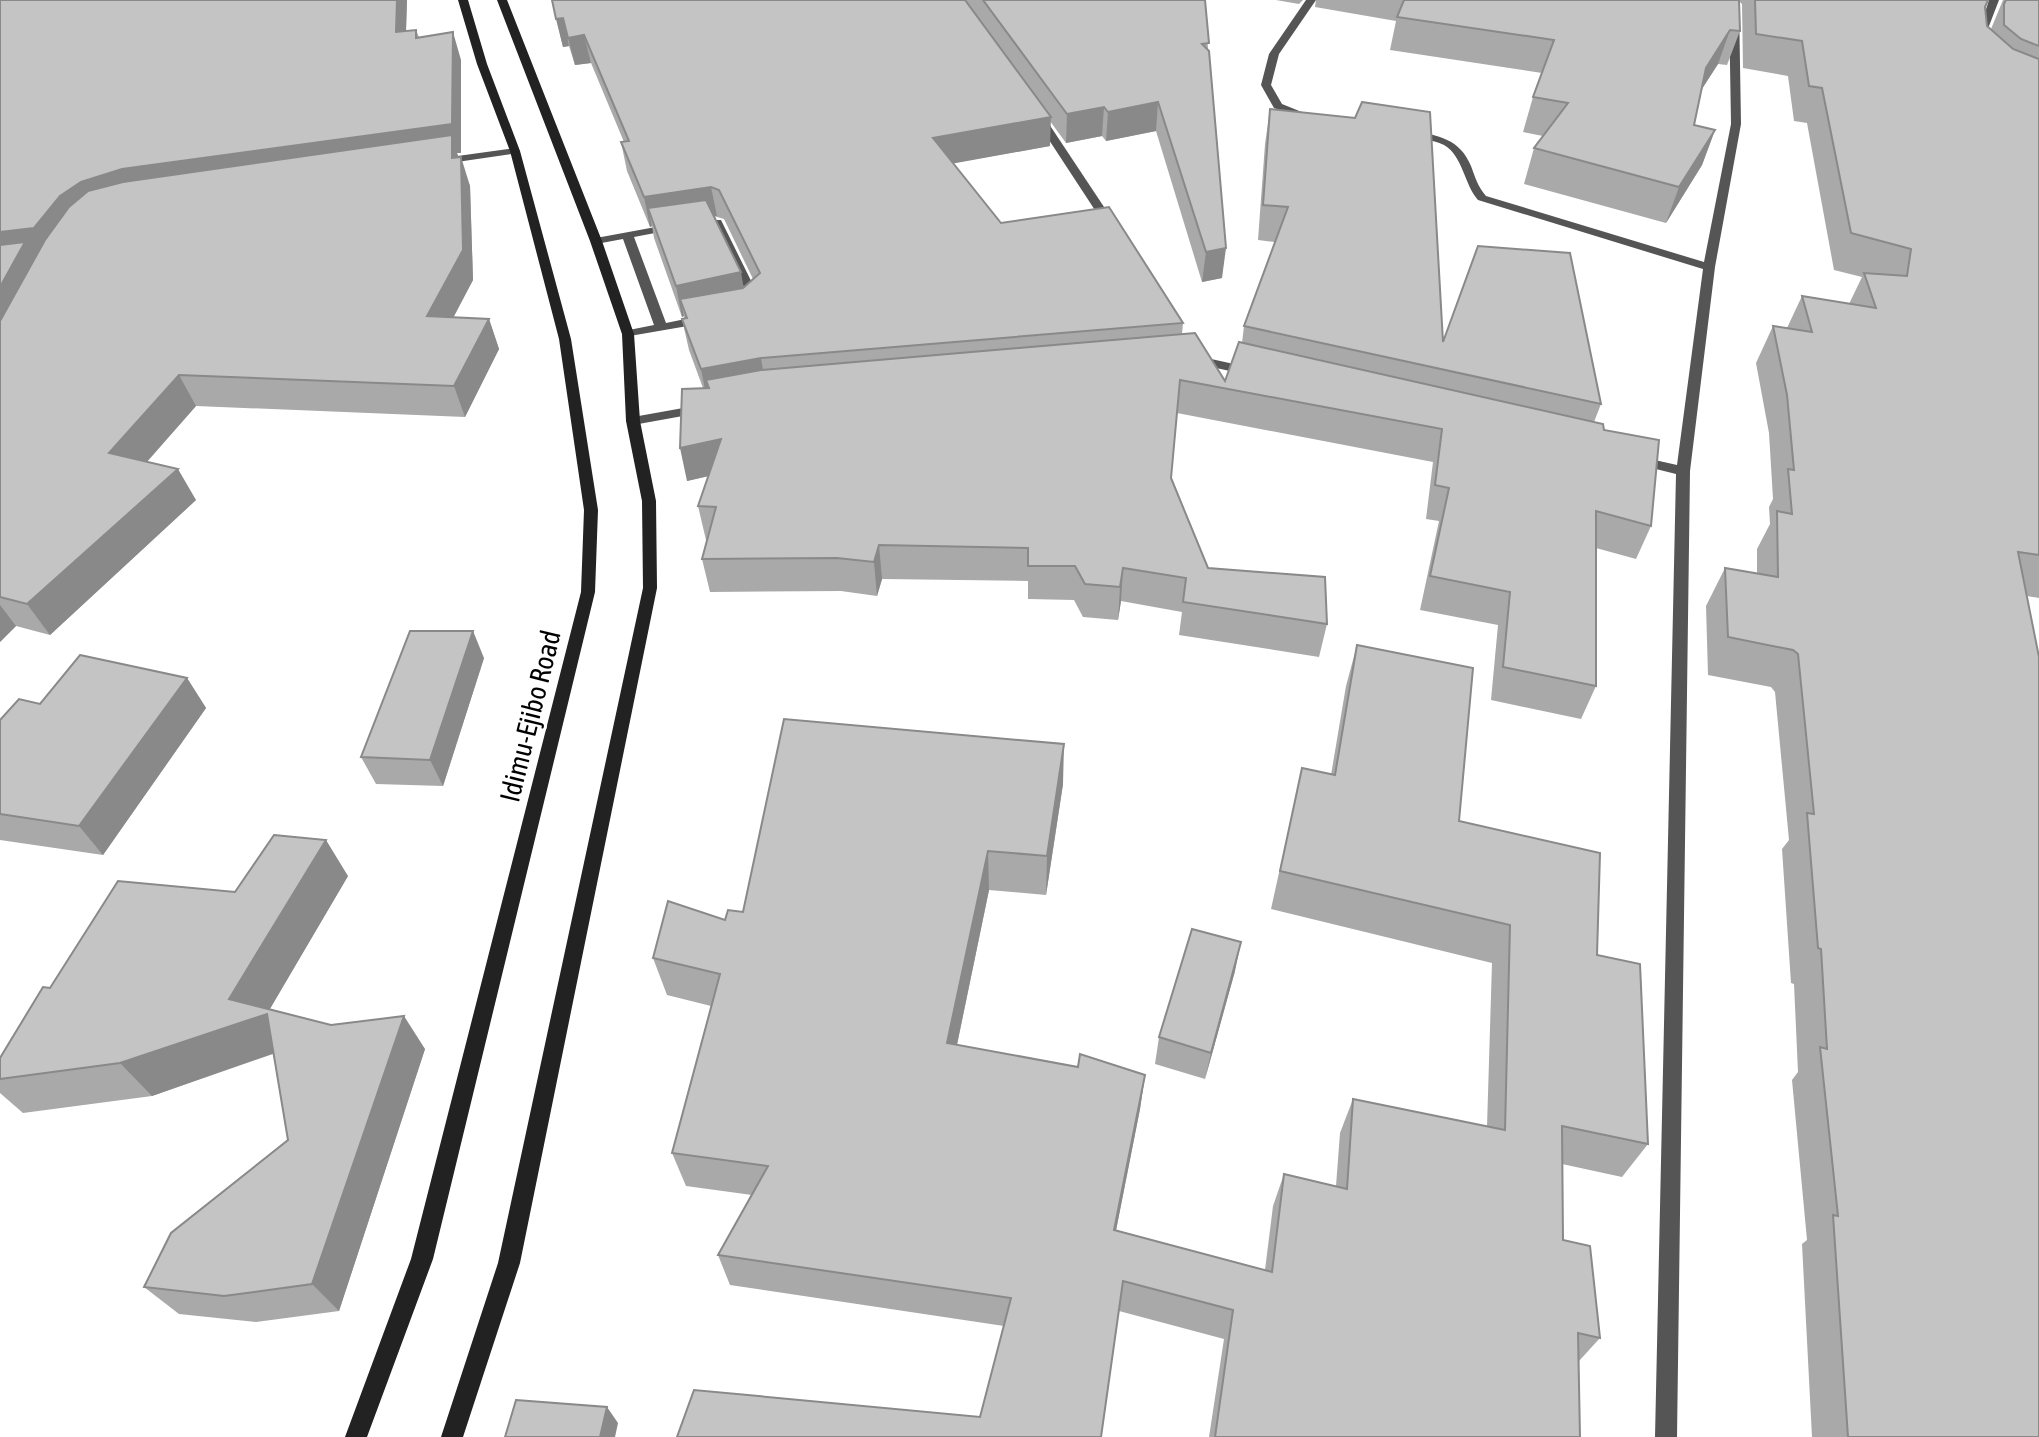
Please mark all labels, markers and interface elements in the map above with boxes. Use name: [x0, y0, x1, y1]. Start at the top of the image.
street label: Idimu-Ejibo Road: [493, 627, 567, 805]

